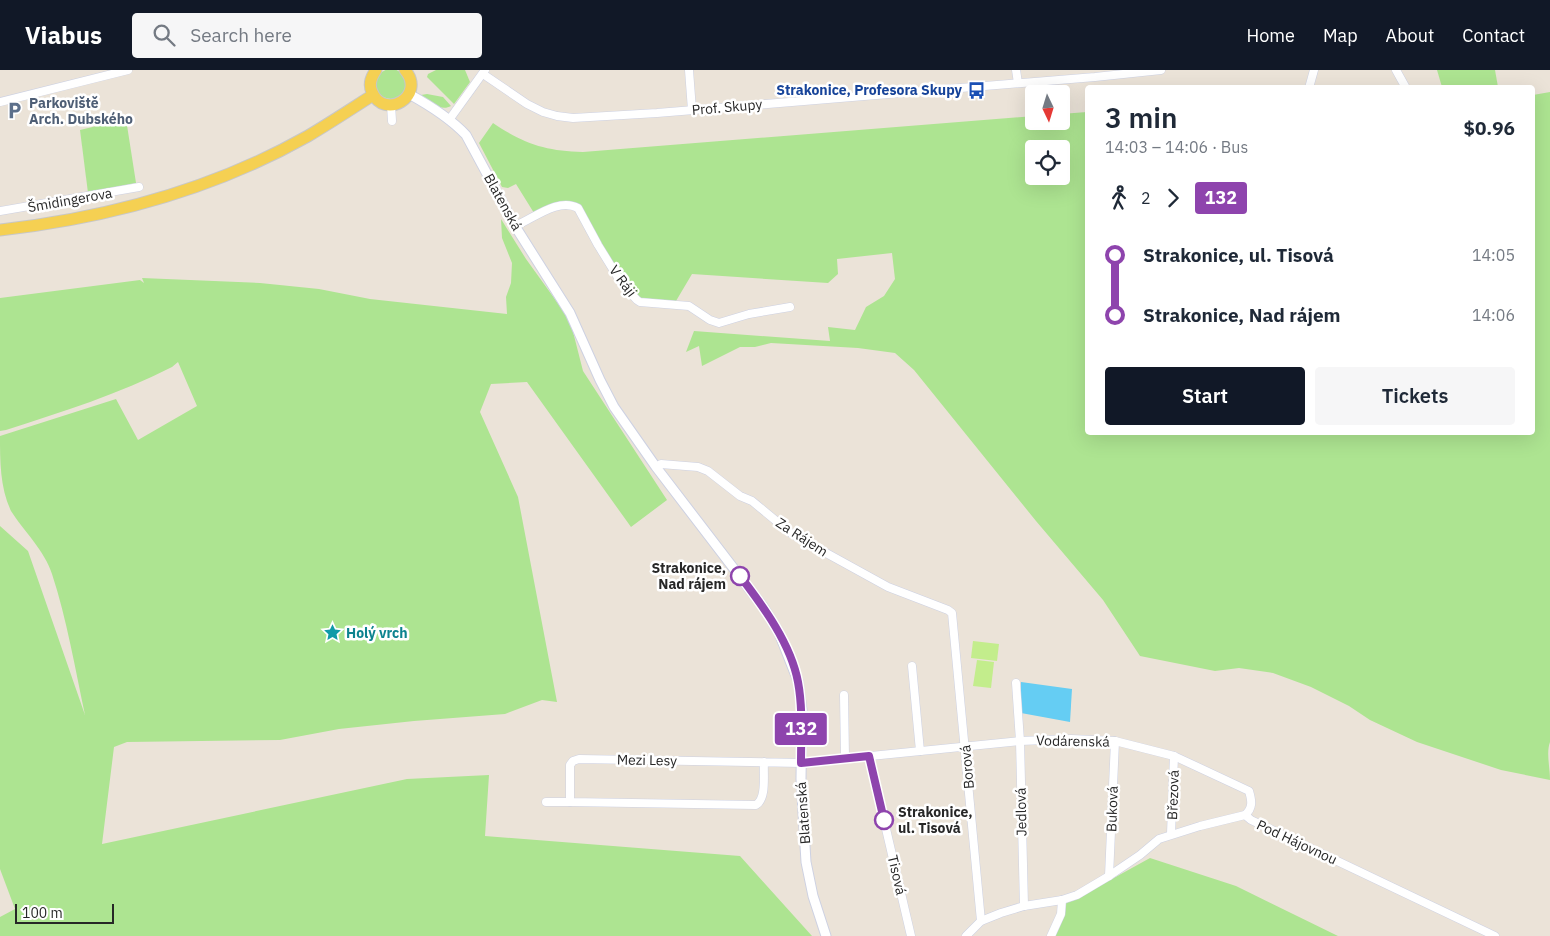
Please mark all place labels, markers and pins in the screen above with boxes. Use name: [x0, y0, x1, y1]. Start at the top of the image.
bus stop icon: Strakonice, Profesora Skupy: [966, 80, 986, 100]
place label: Strakonice, Profesora Skupy: [776, 81, 963, 99]
place label: Parkoviště Arch. Dubského: [29, 94, 133, 128]
parking icon: Parkoviště Arch. Dubského: [5, 101, 25, 121]
place label: Strakonice, Nad rájem: [651, 559, 726, 593]
marker: Strakonice, Nad rájem: [730, 566, 750, 586]
place icon: Holý vrch: [322, 623, 342, 643]
place label: Holý vrch: [346, 624, 408, 642]
place label: Strakonice, ul. Tisová: [898, 803, 973, 837]
marker: Strakonice, ul. Tisová: [874, 810, 894, 830]

